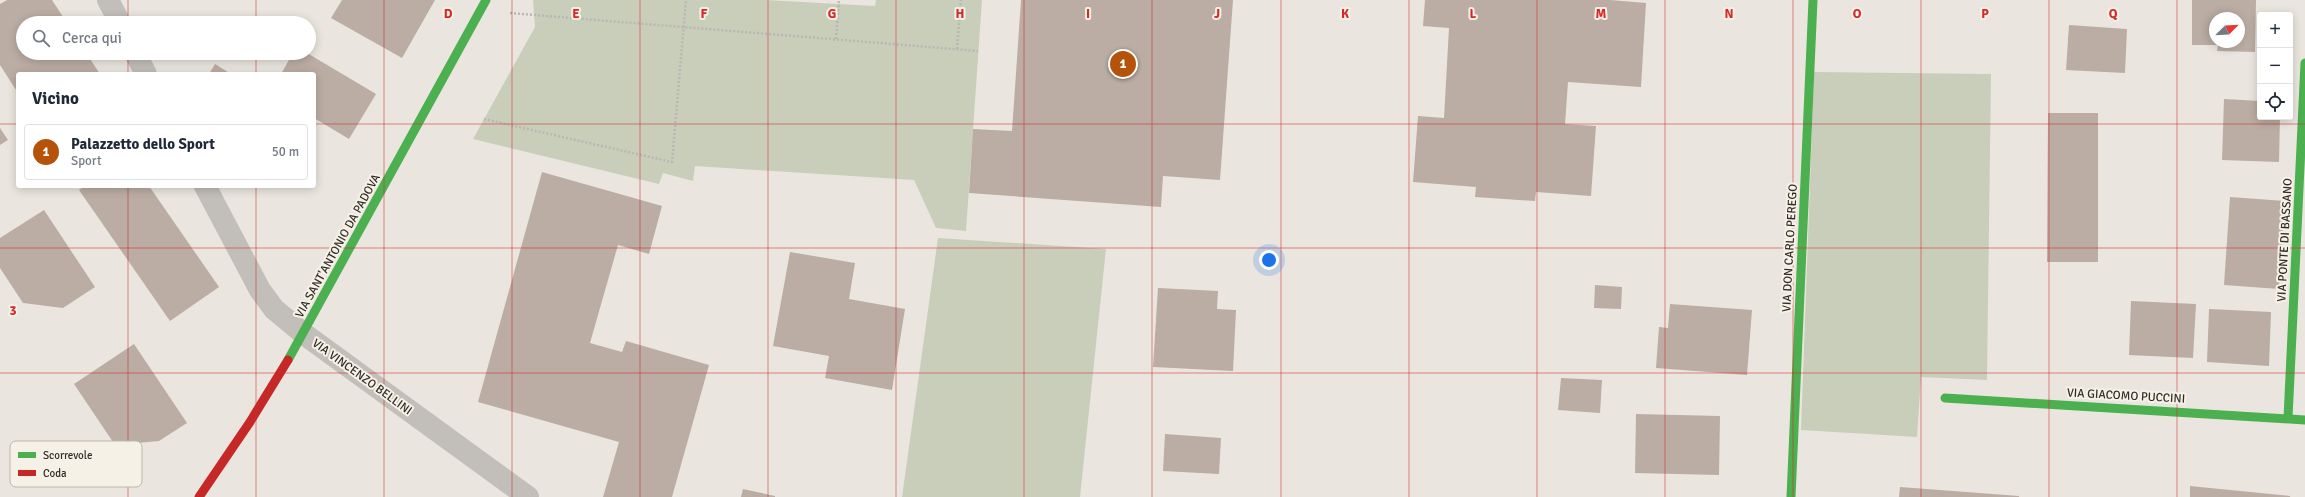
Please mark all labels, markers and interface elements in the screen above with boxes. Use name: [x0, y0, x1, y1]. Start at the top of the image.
text: D: [444, 6, 453, 22]
text: E: [572, 6, 580, 22]
text: F: [701, 6, 708, 22]
text: G: [828, 6, 836, 22]
text: H: [956, 6, 964, 22]
text: I: [1086, 6, 1090, 22]
text: J: [1214, 6, 1220, 22]
text: K: [1341, 6, 1349, 22]
text: L: [1470, 6, 1477, 22]
text: M: [1596, 6, 1607, 22]
text: N: [1724, 6, 1734, 22]
text: O: [1853, 6, 1862, 22]
text: P: [1981, 6, 1989, 22]
text: Q: [2109, 6, 2118, 22]
north arrow: [2209, 12, 2245, 48]
map controls: [2257, 12, 2293, 120]
button: +: [2257, 12, 2293, 48]
search box: [16, 16, 316, 60]
icon: search: [30, 27, 52, 49]
text: Cerca qui: [62, 29, 122, 47]
button: −: [2257, 48, 2293, 84]
pin: 1: [1110, 49, 1136, 79]
button: locate: [2257, 84, 2293, 120]
text: Vicino: [32, 88, 79, 109]
text: Palazzetto dello Sport: [71, 135, 215, 153]
text: 1: [42, 144, 50, 160]
text: 50 m: [272, 144, 299, 160]
text: Sport: [71, 153, 101, 169]
street label: VIA SANT'ANTONIO DA PADOVA: [292, 171, 384, 321]
street label: VIA PONTE DI BASSANO: [2274, 178, 2296, 302]
street label: VIA DON CARLO PEREGO: [1779, 183, 1801, 312]
your location: [1259, 250, 1279, 270]
text: 3: [9, 303, 17, 319]
street label: VIA VINCENZO BELLINI: [309, 336, 415, 418]
street label: VIA GIACOMO PUCCINI: [2066, 385, 2186, 407]
legend: [10, 441, 142, 487]
text: Scorrevole: [43, 449, 92, 462]
text: Coda: [43, 467, 67, 480]

